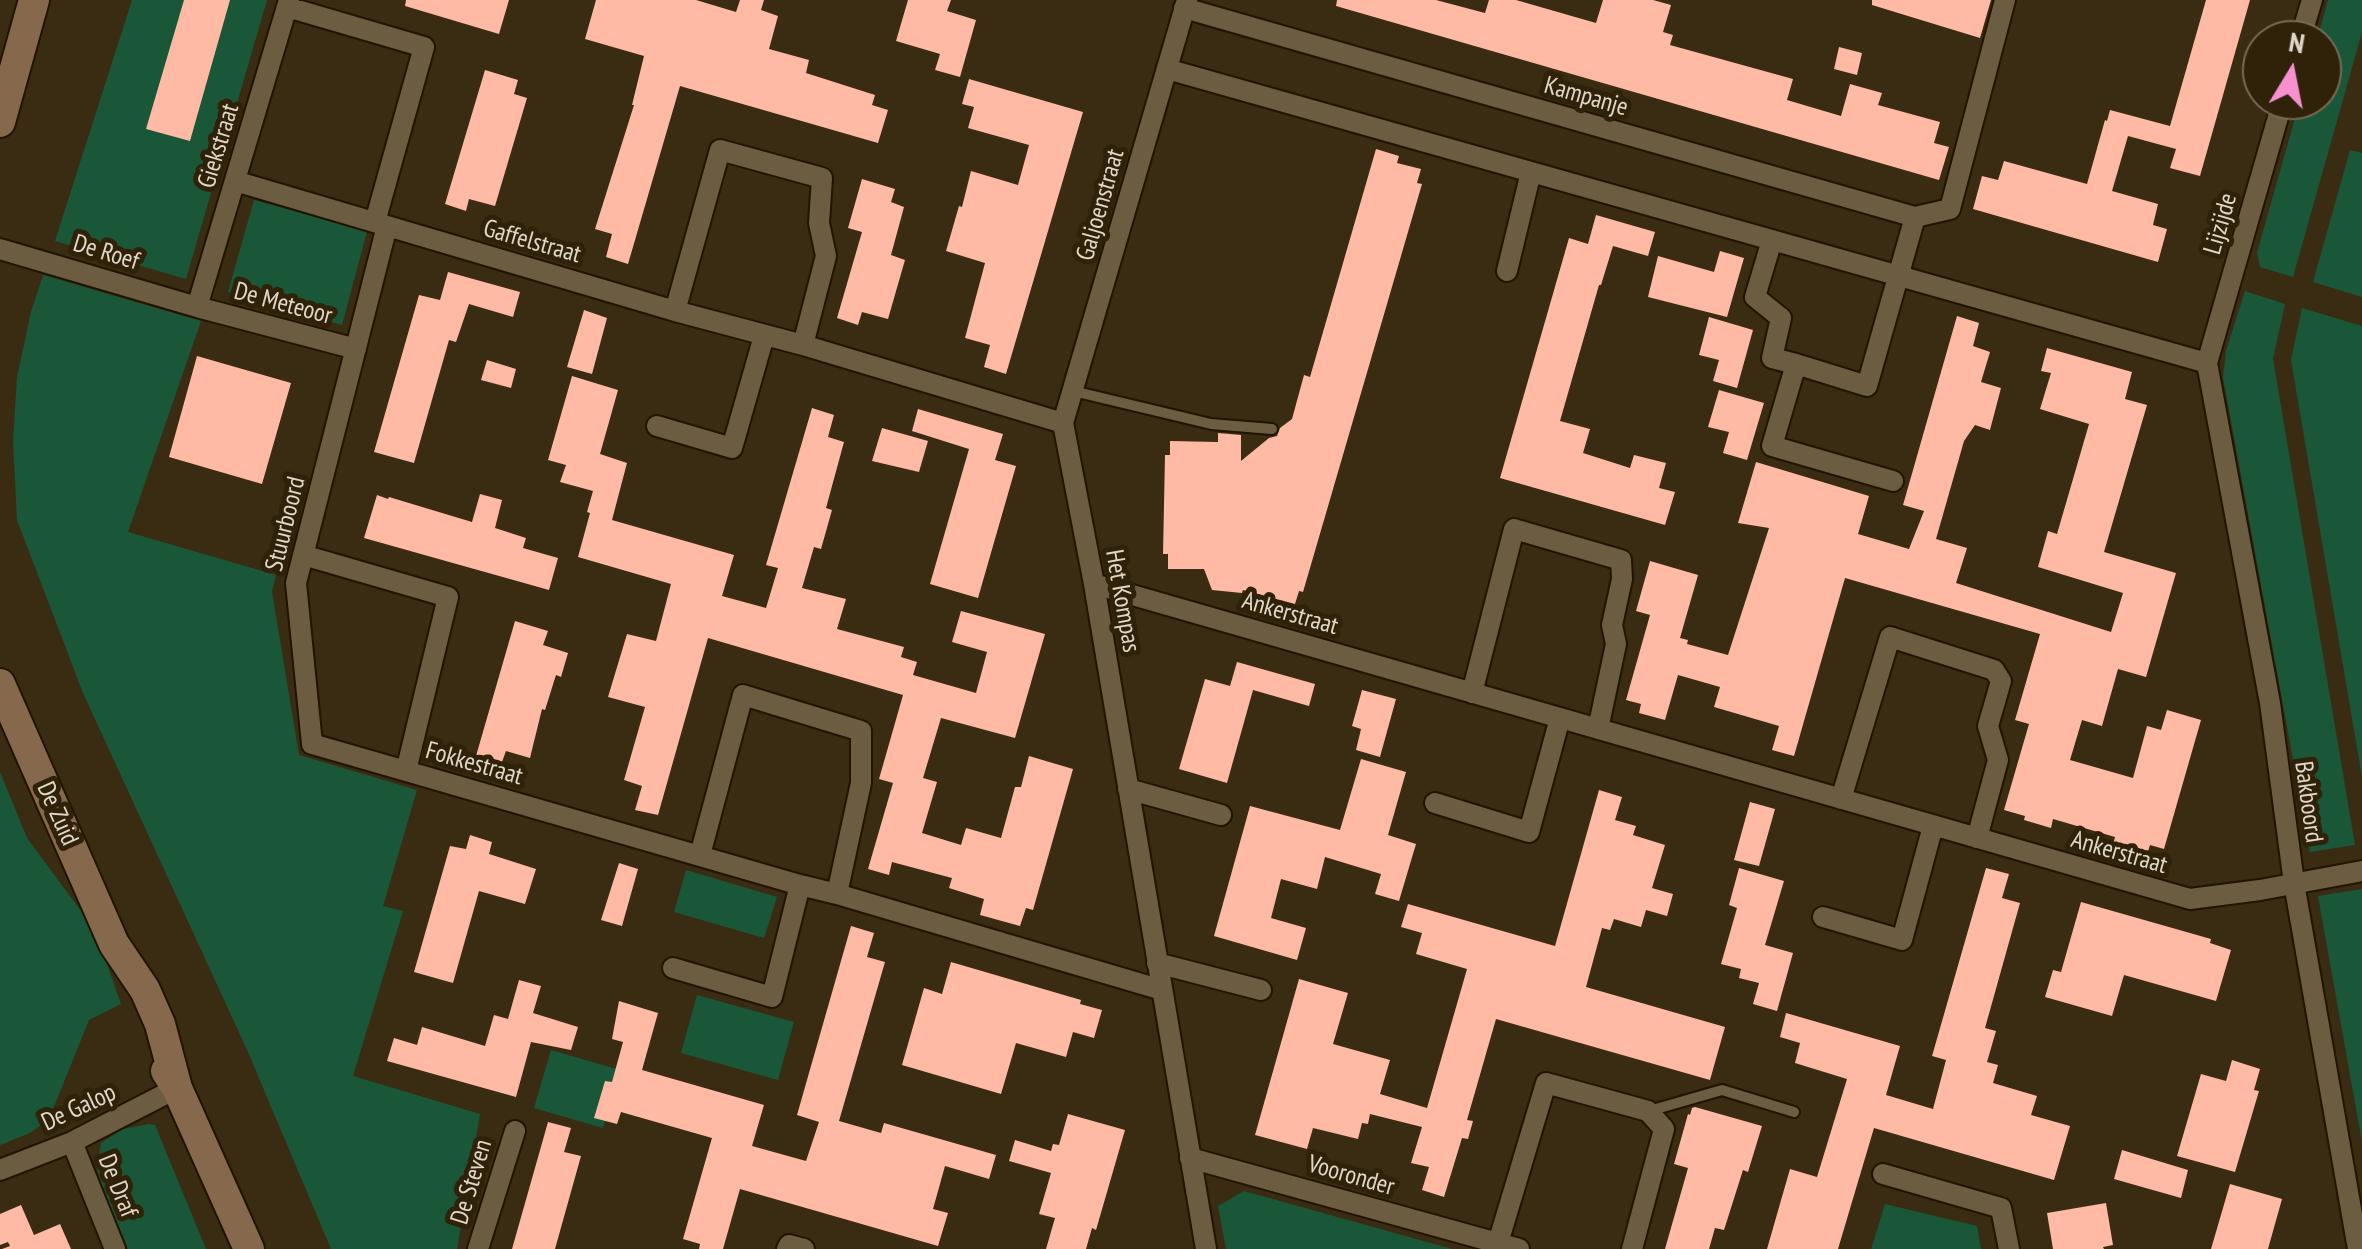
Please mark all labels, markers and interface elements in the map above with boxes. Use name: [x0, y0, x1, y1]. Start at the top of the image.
north arrow: [2242, 20, 2342, 120]
text: N: [2286, 22, 2308, 61]
street label: Kampanje: [1541, 71, 1631, 123]
street label: Giekstraat: [192, 100, 246, 192]
street label: Galjoenstraat: [1071, 146, 1131, 264]
street label: Lijzijde: [2198, 190, 2244, 258]
street label: Gaffelstraat: [480, 214, 584, 270]
street label: De Roef: [69, 229, 143, 277]
street label: De Meteoor: [231, 277, 335, 331]
street label: Stuurboord: [260, 474, 312, 574]
street label: Het Kompas: [1098, 547, 1146, 655]
street label: Ankerstraat: [1239, 586, 1341, 642]
street label: Fokkestraat: [422, 736, 526, 792]
street label: Bakboord: [2287, 760, 2329, 844]
street label: De Zuid: [30, 778, 84, 850]
street label: Ankerstraat: [2068, 825, 2170, 881]
street label: De Galop: [37, 1078, 121, 1138]
street label: De Steven: [445, 1136, 499, 1228]
street label: Vooronder: [1304, 1149, 1398, 1203]
street label: De Draf: [91, 1150, 143, 1222]

